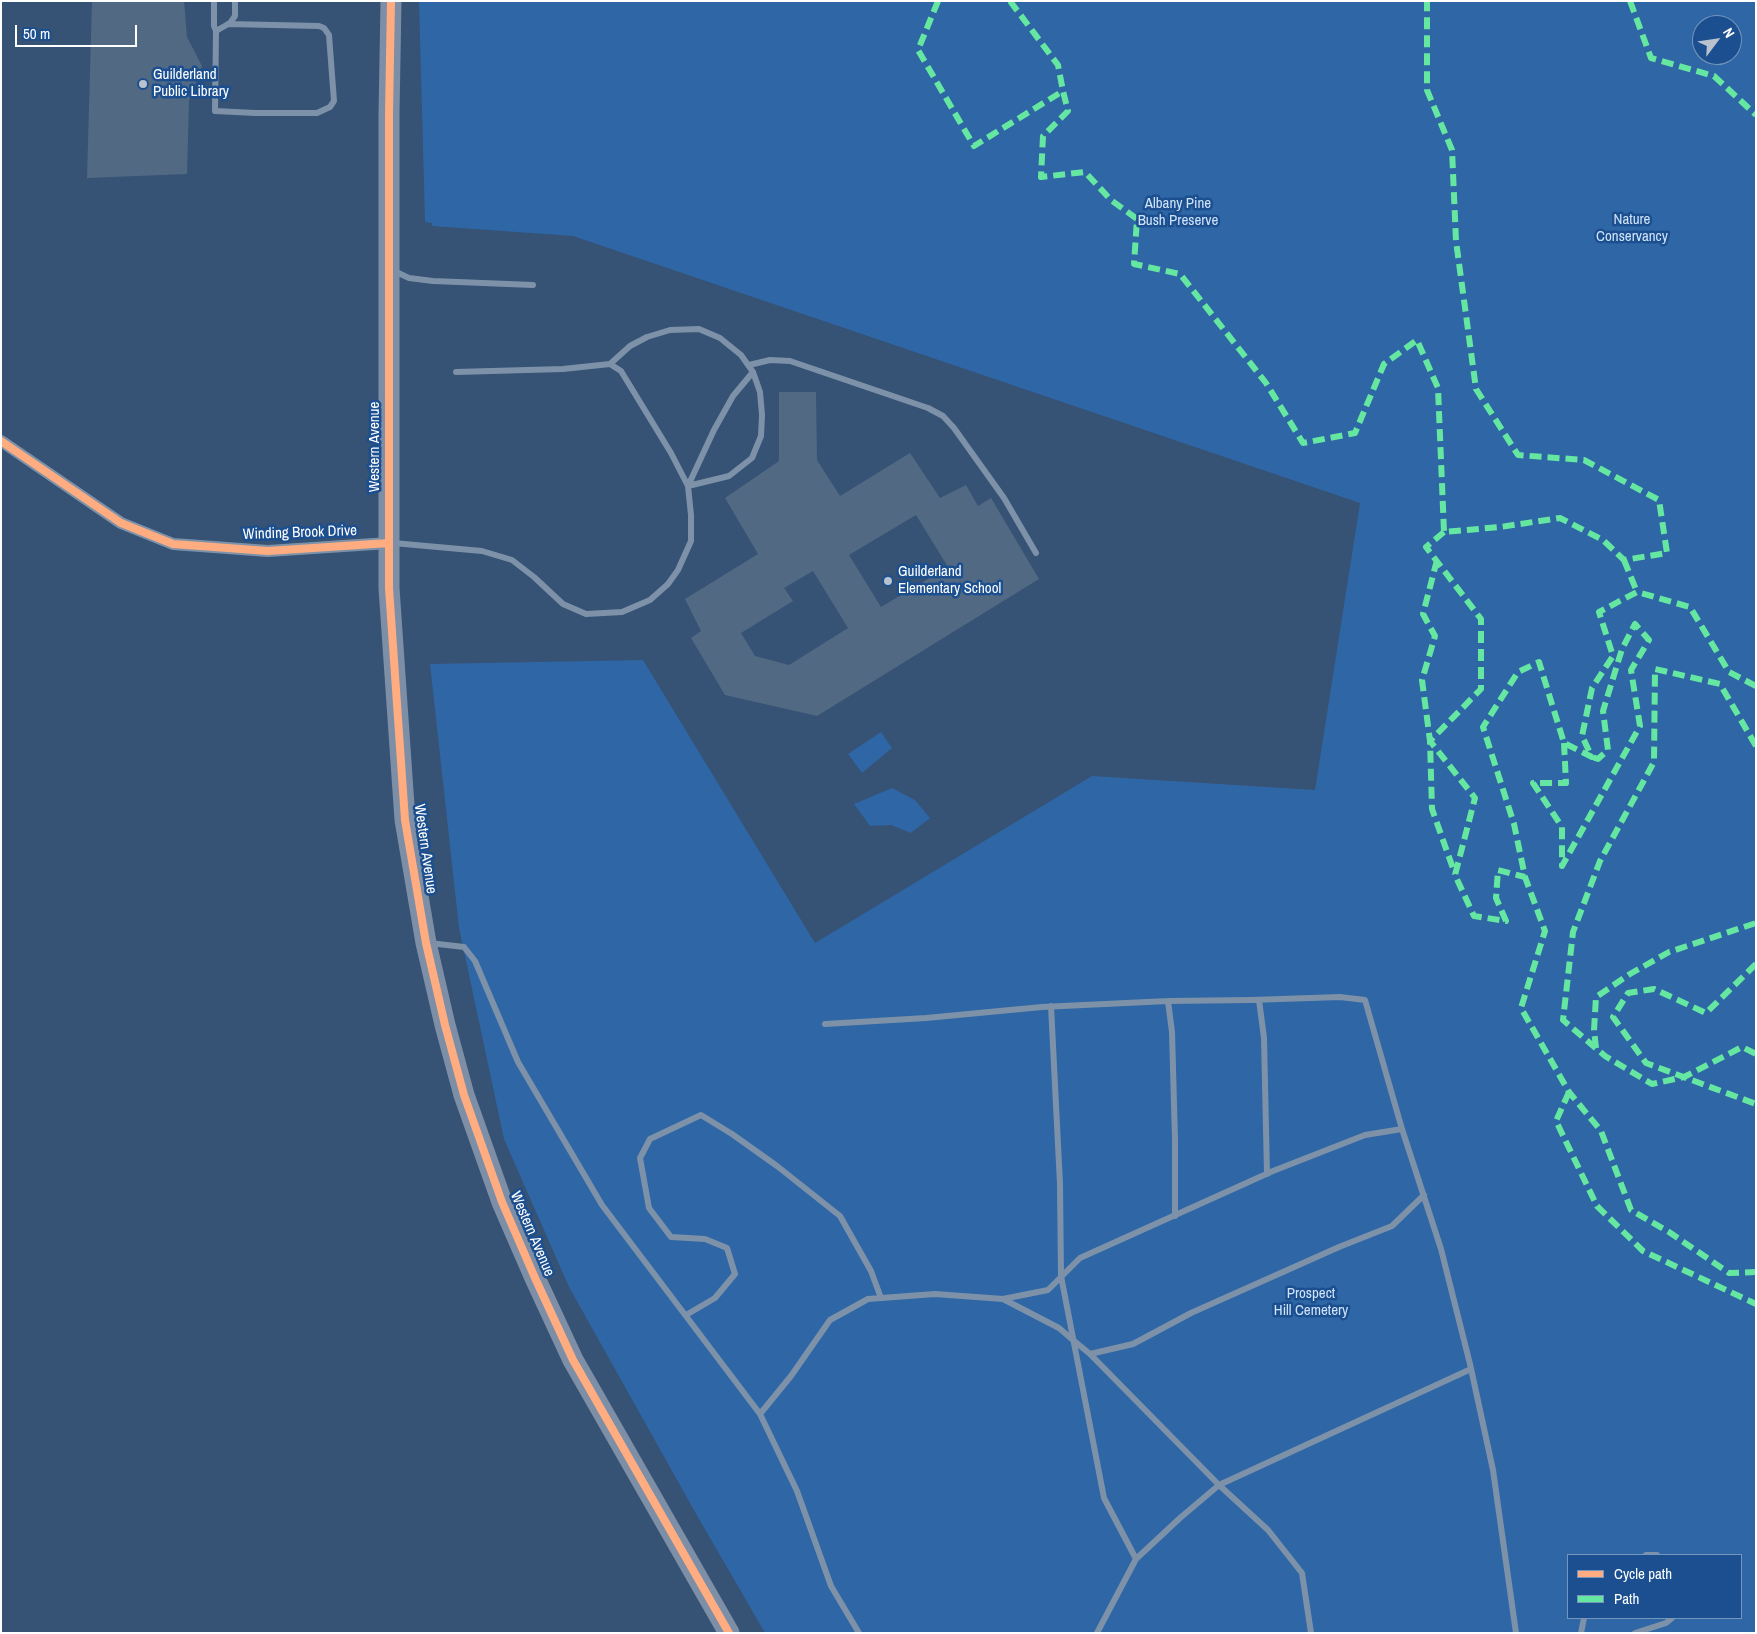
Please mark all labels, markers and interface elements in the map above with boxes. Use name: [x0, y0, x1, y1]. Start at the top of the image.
scale bar: [18, 15, 140, 47]
north arrow: [1692, 15, 1742, 65]
text: 50 m: [23, 23, 50, 44]
text: N: [1719, 25, 1739, 41]
place label: Guilderland Public Library: [153, 66, 229, 101]
marker: Guilderland Public Library: [137, 78, 149, 90]
park label: Albany Pine Bush Preserve: [1138, 195, 1218, 230]
park label: Nature Conservancy: [1596, 211, 1668, 246]
street label: Western Avenue: [366, 402, 384, 492]
street label: Winding Brook Drive: [243, 522, 357, 544]
place label: Guilderland Elementary School: [898, 563, 1001, 598]
marker: Guilderland Elementary School: [882, 575, 894, 587]
street label: Western Avenue: [410, 803, 440, 895]
street label: Western Avenue: [506, 1189, 558, 1279]
park label: Prospect Hill Cemetery: [1274, 1285, 1348, 1320]
legend: [1567, 1554, 1742, 1619]
text: Cycle path: [1614, 1563, 1672, 1584]
text: Path: [1614, 1588, 1639, 1609]

